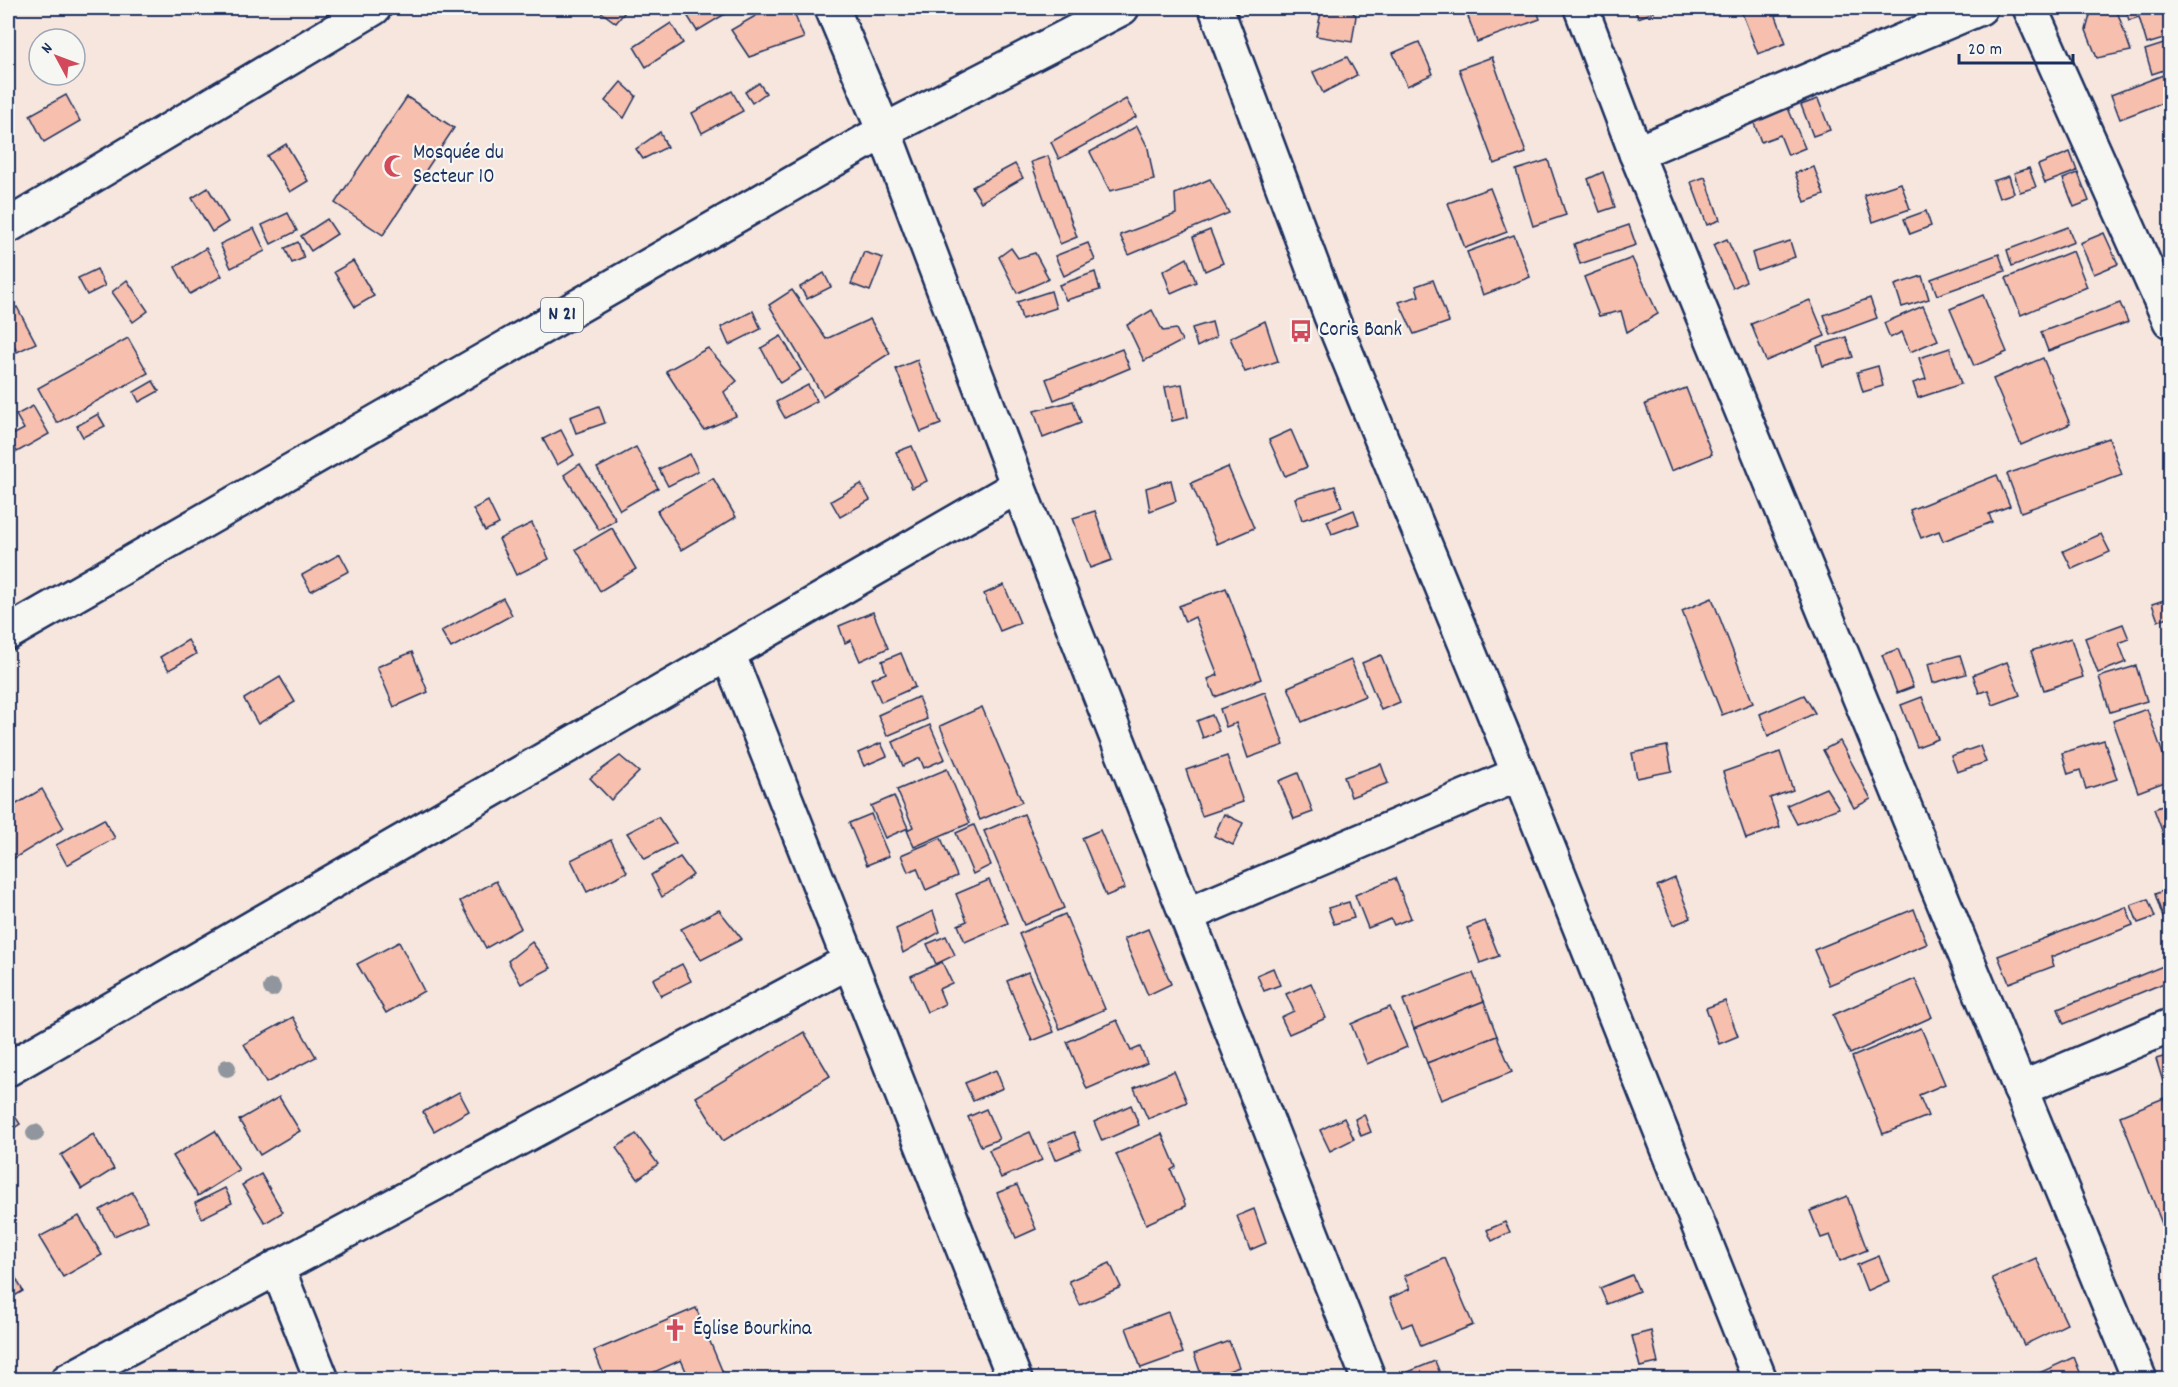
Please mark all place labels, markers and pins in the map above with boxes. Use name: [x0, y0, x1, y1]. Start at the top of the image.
place label: Mosquée du Secteur 10: [413, 139, 504, 193]
mosque icon: Mosquée du Secteur 10: [382, 153, 408, 179]
place label: Coris Bank: [1319, 316, 1402, 346]
bus stop icon: Coris Bank: [1288, 318, 1314, 344]
place label: Église Bourkina: [693, 1315, 813, 1345]
church icon: Église Bourkina: [662, 1317, 688, 1343]

